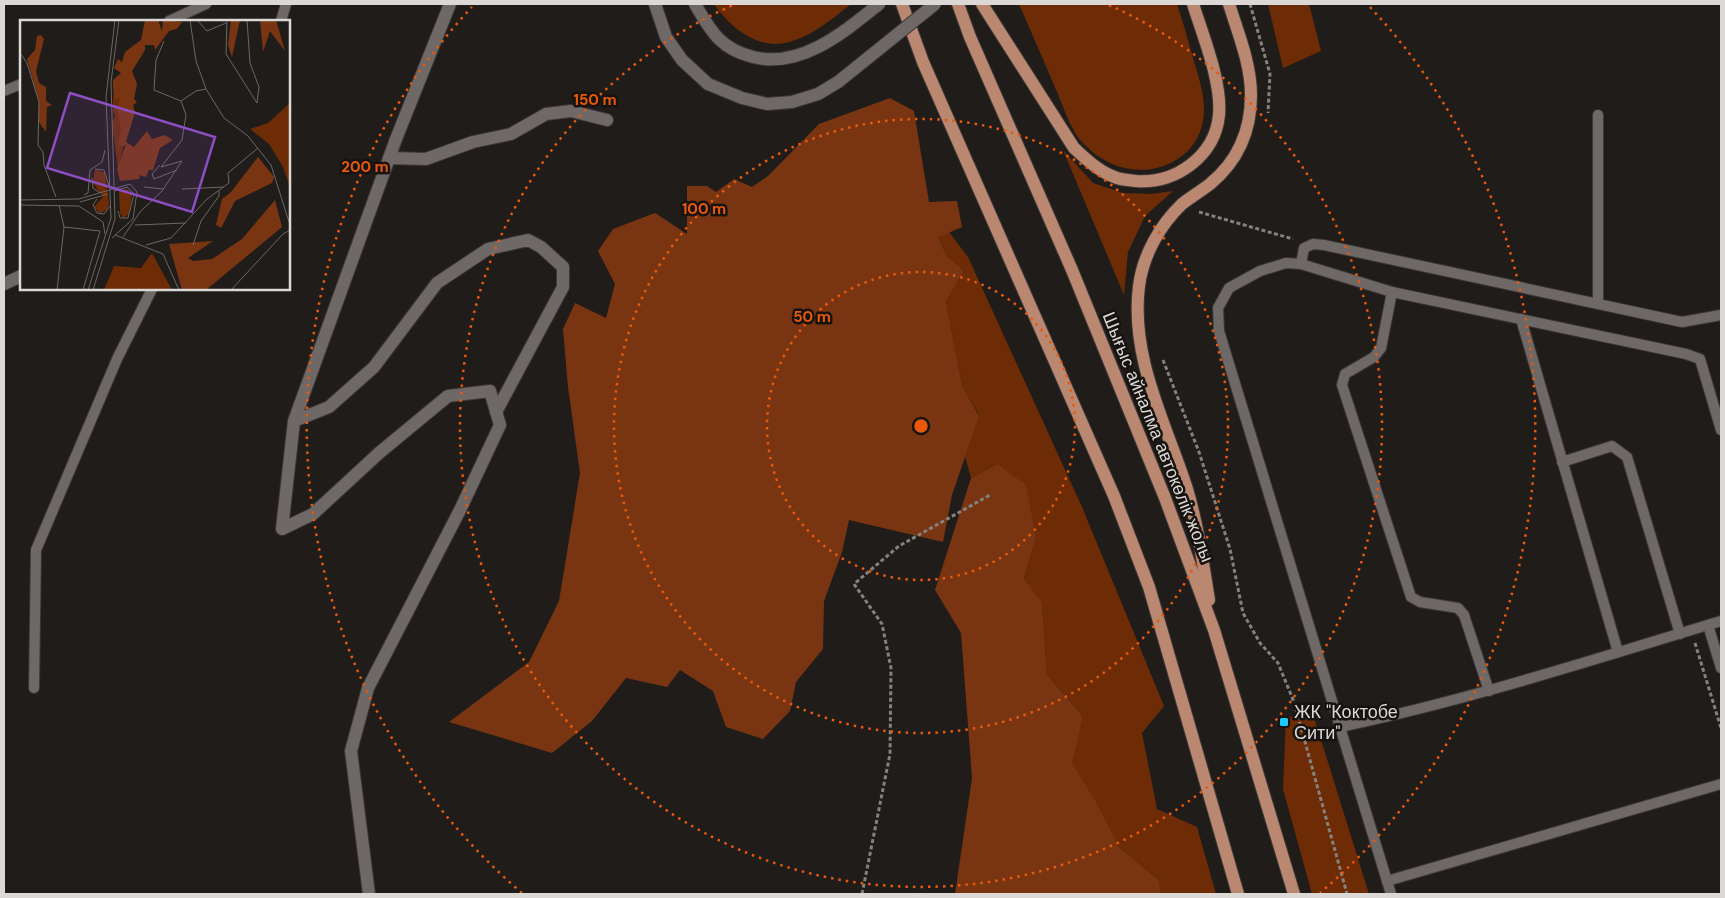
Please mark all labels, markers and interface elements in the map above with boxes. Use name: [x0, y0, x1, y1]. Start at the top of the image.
inset map: [20, 20, 290, 290]
text: 150 m: [574, 90, 617, 110]
text: 200 m: [341, 157, 389, 177]
text: 100 m: [682, 199, 726, 219]
text: 50 m: [793, 307, 831, 327]
street label: Шығыс айналма автокөлік жолы: [1097, 308, 1219, 566]
centre of rings: [912, 417, 930, 435]
place label: ЖК "Коктобе Сити": [1294, 700, 1398, 745]
marker: ЖК "Коктобе Сити": [1278, 716, 1290, 728]

